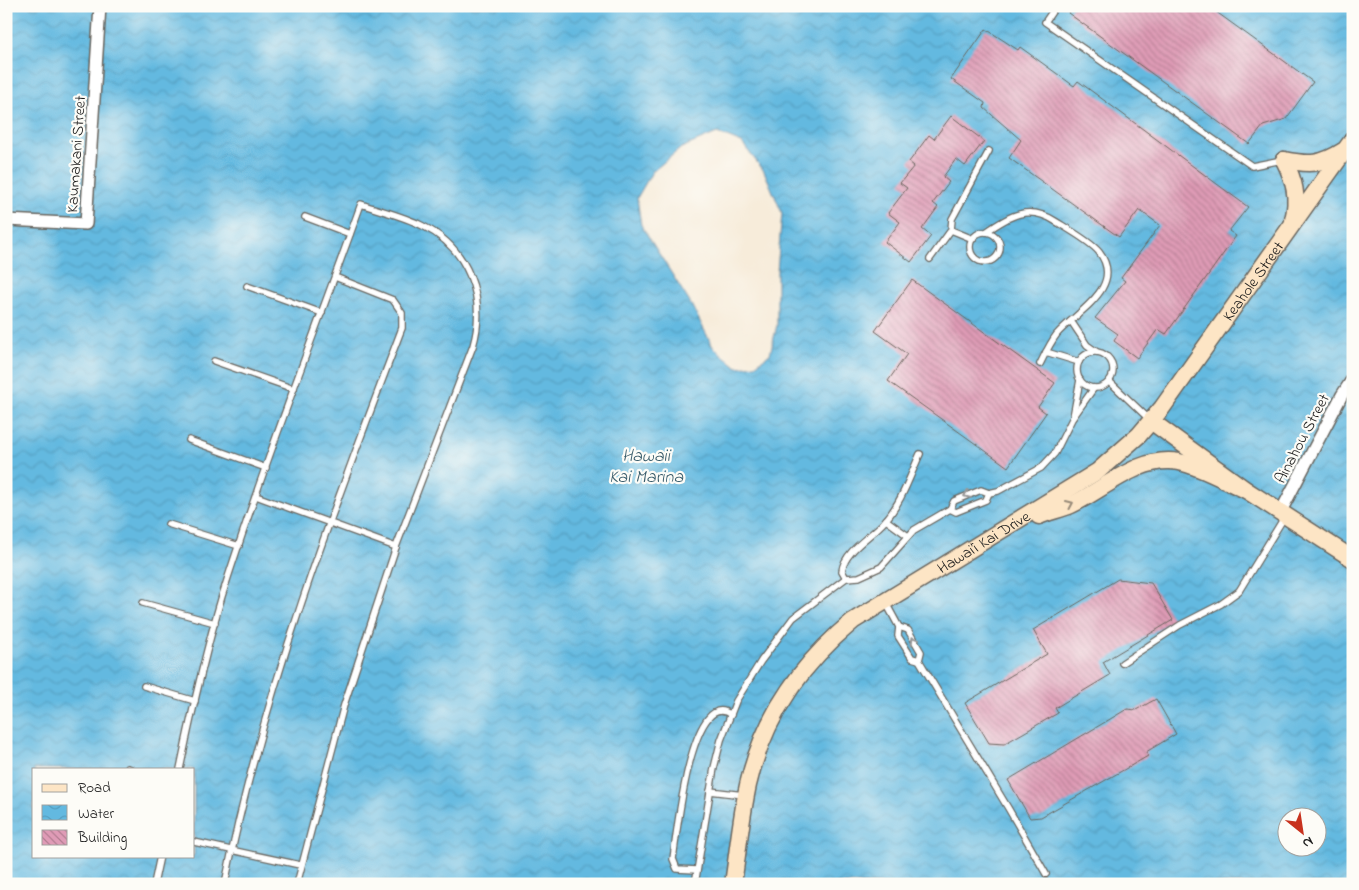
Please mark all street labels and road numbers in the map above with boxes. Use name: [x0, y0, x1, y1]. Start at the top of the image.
street label: Kaumakani Street: [61, 94, 93, 213]
street label: Keahole Street: [1217, 236, 1291, 327]
street label: Ainahou Street: [1269, 389, 1337, 488]
street label: Hawai’i Kai Drive: [933, 505, 1036, 581]

